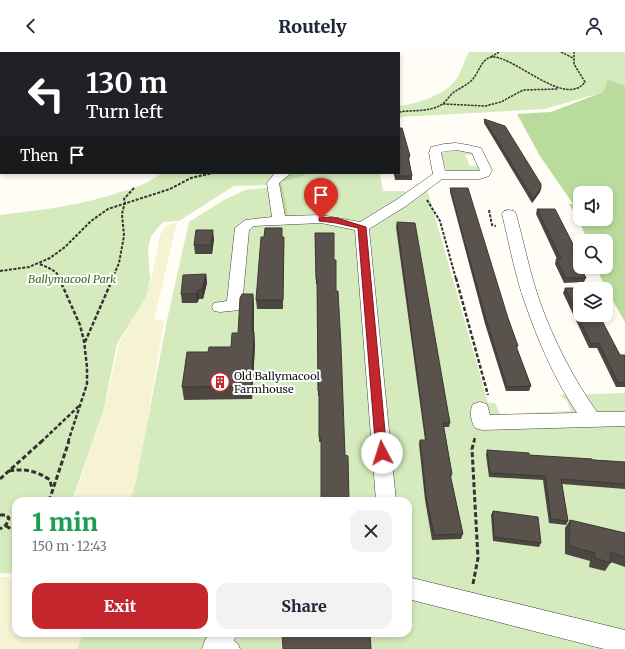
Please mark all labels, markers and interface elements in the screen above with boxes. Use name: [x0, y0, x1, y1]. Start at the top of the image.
icon: back: [20, 15, 42, 37]
text: Routely: [278, 15, 347, 38]
icon: person: [583, 15, 605, 37]
text: 130 m: [86, 65, 168, 101]
icon: left: [20, 68, 72, 120]
text: Turn left: [86, 100, 163, 123]
icon: arrive: [66, 144, 88, 166]
text: Then: [20, 146, 58, 165]
pin: [304, 178, 338, 219]
icon: arrive: [310, 184, 332, 206]
map controls: [573, 186, 613, 322]
button: sound: [573, 186, 613, 226]
button: search: [573, 234, 613, 274]
park label: Ballymacool Park: [28, 272, 116, 286]
button: layers: [573, 282, 613, 322]
place label: Old Ballymacool Farmhouse: [234, 369, 321, 396]
building icon: Old Ballymacool Farmhouse: [209, 371, 231, 393]
position arrow: [361, 432, 403, 474]
text: 1 min: [32, 507, 98, 538]
button: close: [350, 510, 392, 552]
text: 150 m · 12:43: [32, 538, 107, 555]
button: Exit: [32, 583, 208, 629]
button: Share: [216, 583, 392, 629]

